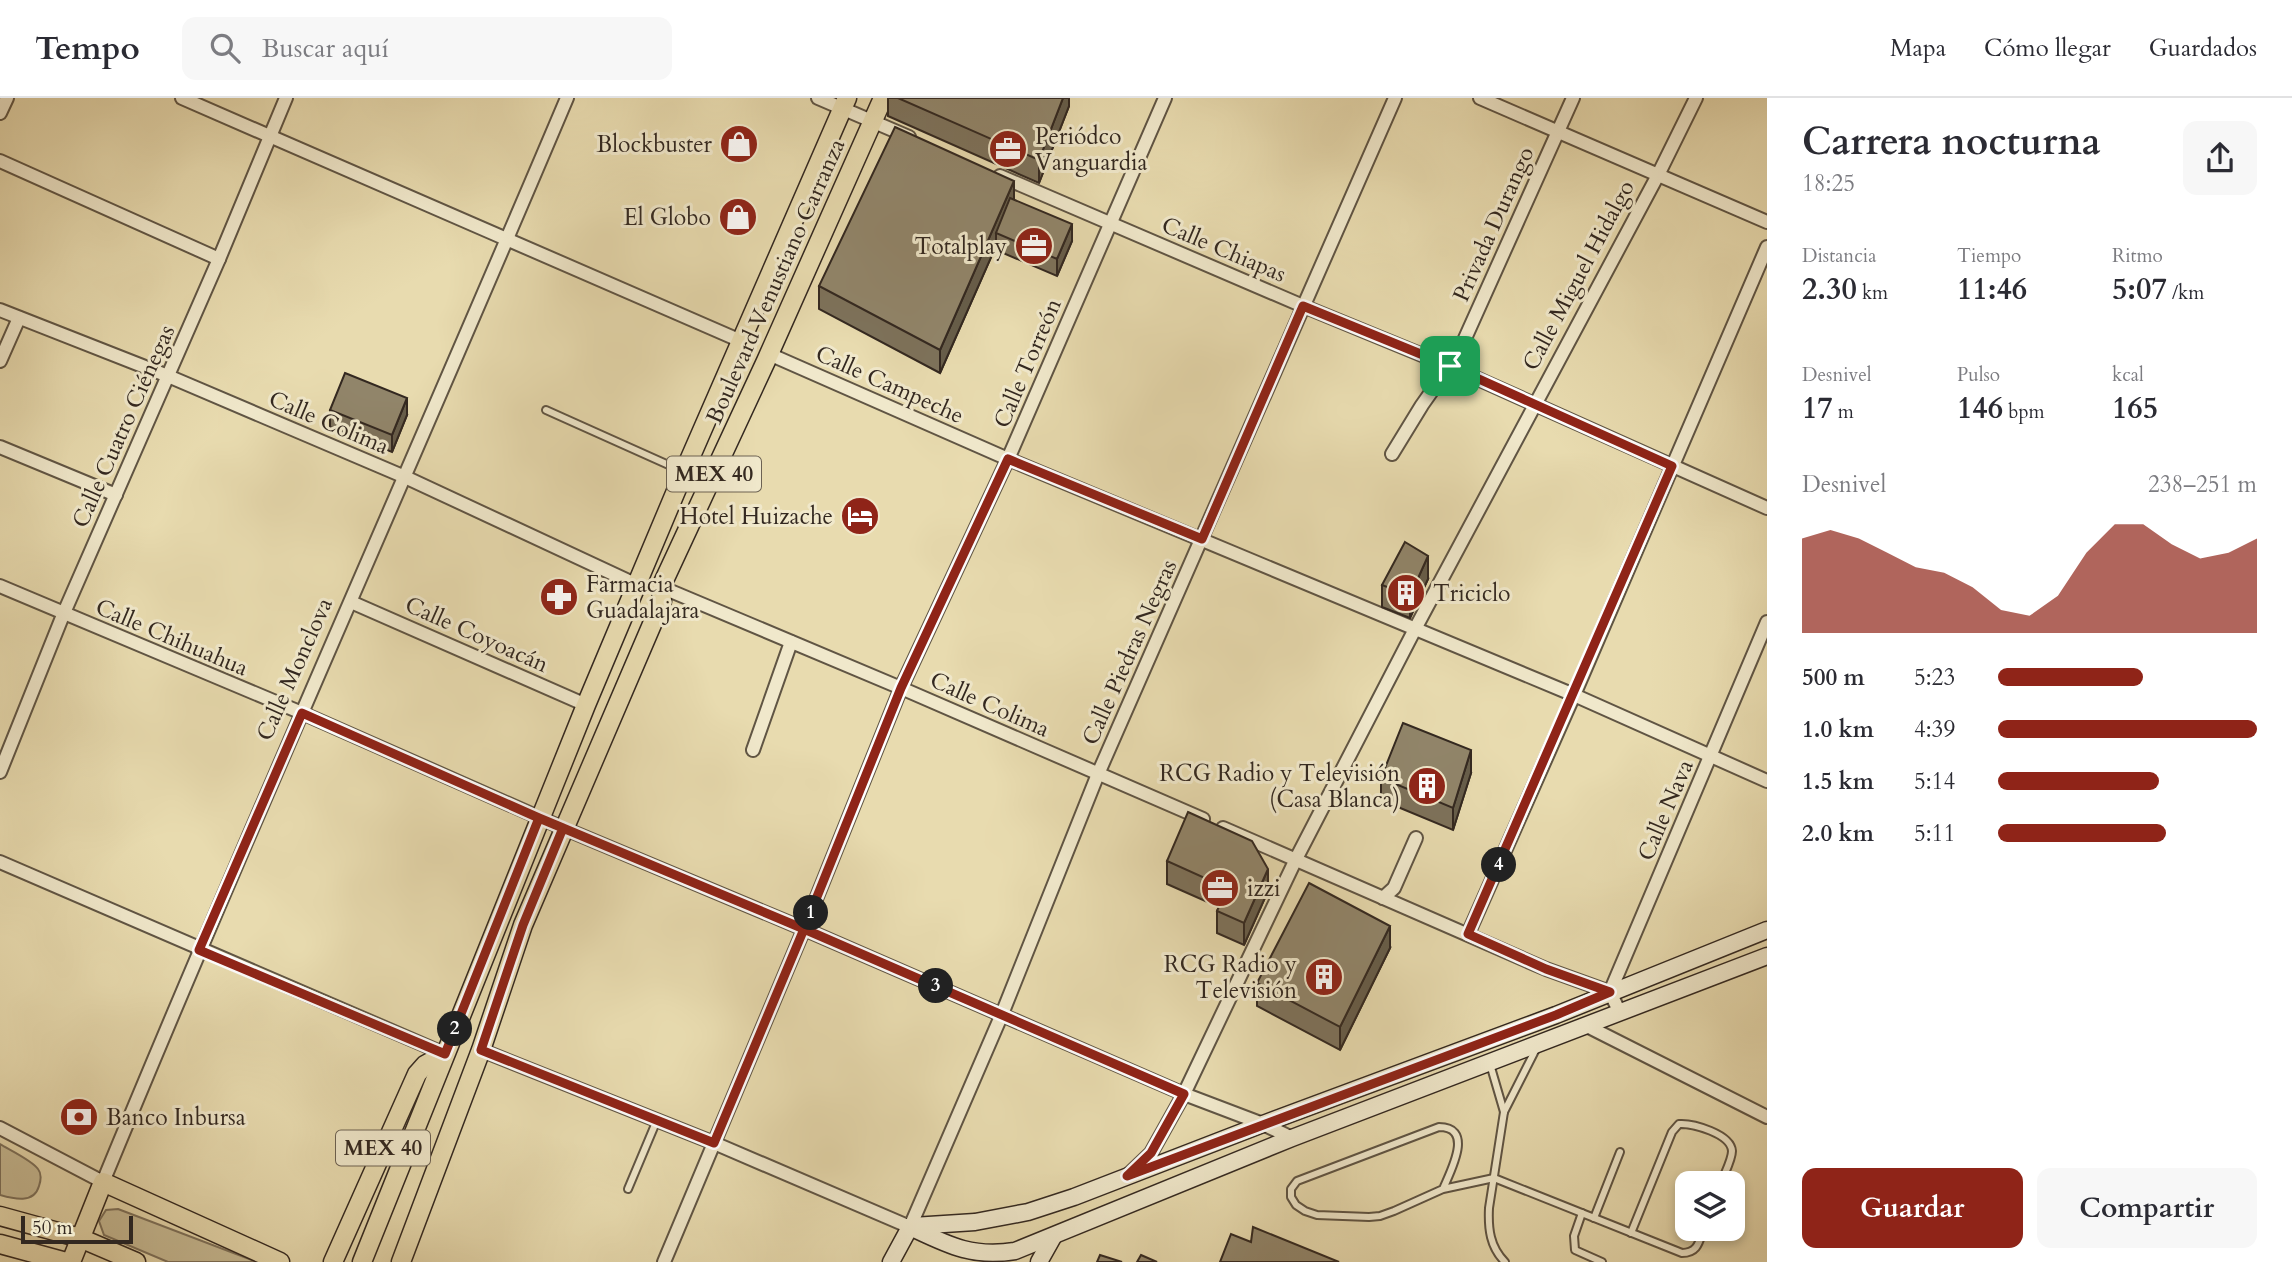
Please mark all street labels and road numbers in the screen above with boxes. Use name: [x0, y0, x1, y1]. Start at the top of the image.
street label: Boulevard Venustiano Carranza: [698, 134, 852, 429]
street label: Privada Durango: [1445, 142, 1541, 307]
street label: Calle Miguel Hidalgo: [1515, 175, 1642, 376]
street label: Calle Chiapas: [1157, 209, 1291, 290]
street label: Calle Torreón: [986, 294, 1069, 433]
street label: Calle Cuatro Ciénegas: [65, 320, 182, 532]
street label: Calle Campeche: [811, 338, 969, 431]
street label: Calle Colima: [264, 383, 394, 462]
road number: MEX 40: [667, 456, 761, 492]
street label: Calle Piedras Negras: [1075, 555, 1184, 750]
street label: Calle Coyoacán: [400, 589, 553, 680]
street label: Calle Chihuahua: [91, 591, 253, 684]
street label: Calle Monclova: [249, 593, 340, 746]
street label: Calle Colima: [925, 664, 1054, 745]
street label: Calle Nava: [1630, 755, 1701, 865]
road number: MEX 40: [336, 1130, 430, 1166]

